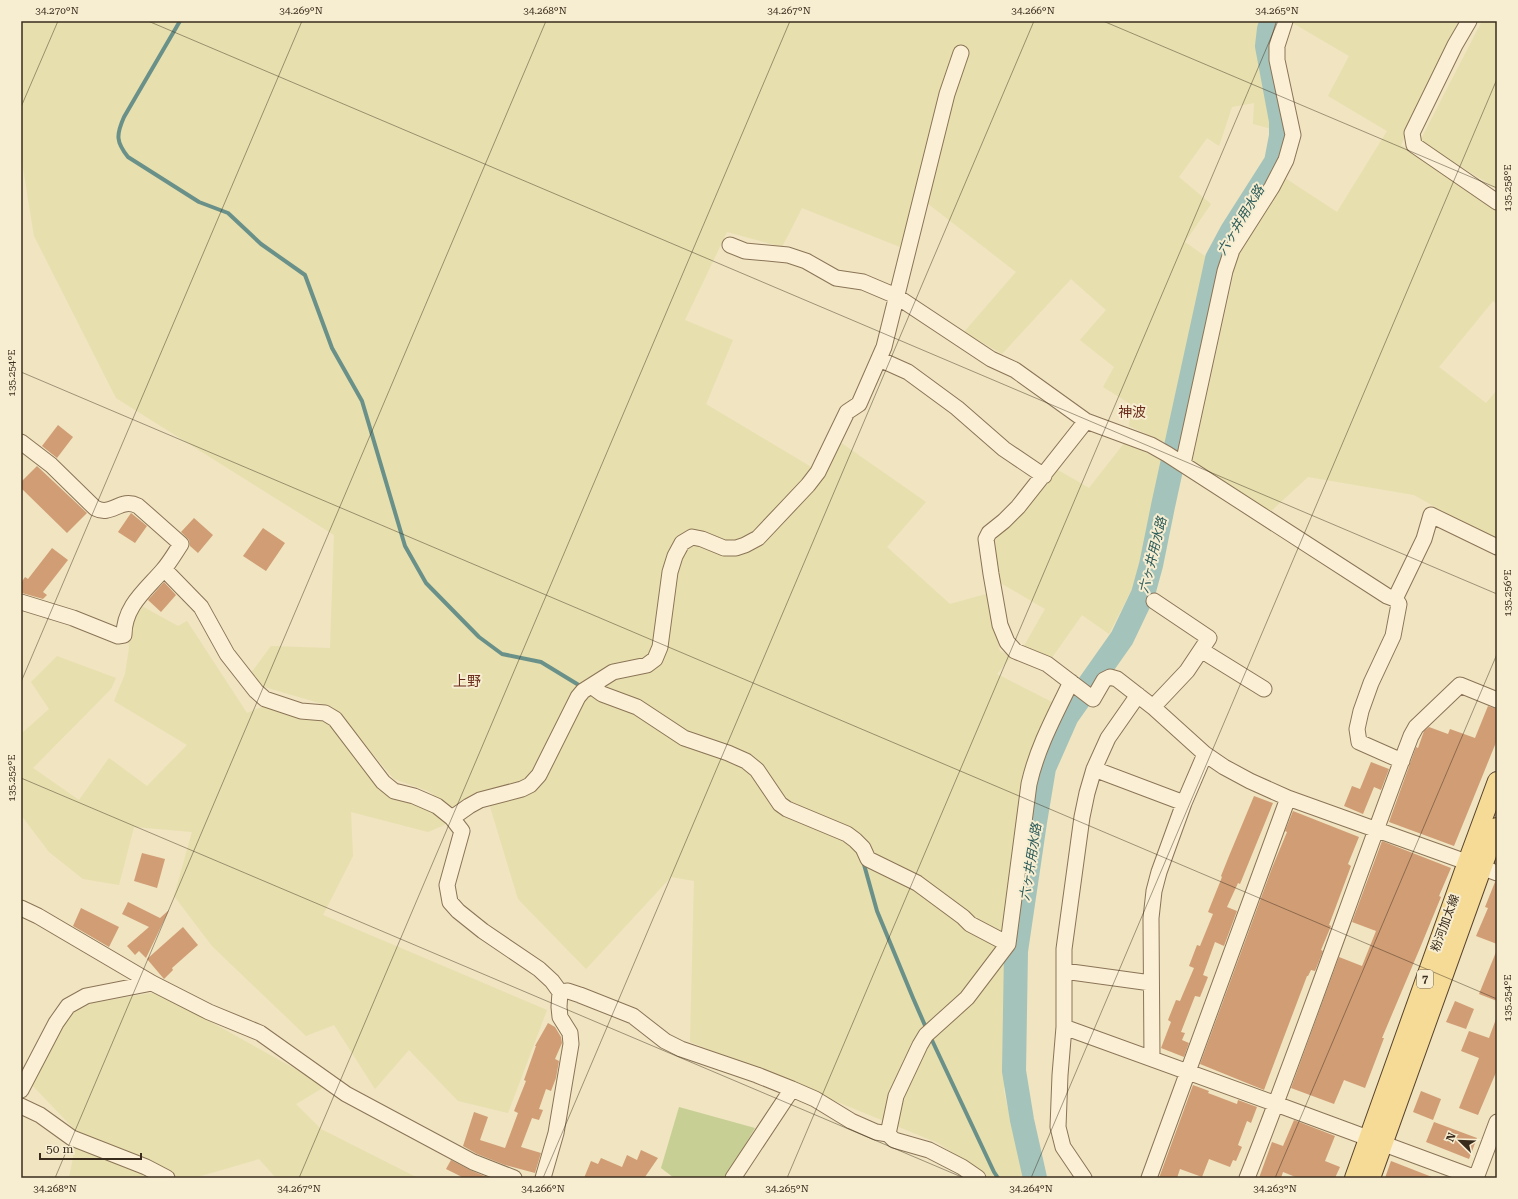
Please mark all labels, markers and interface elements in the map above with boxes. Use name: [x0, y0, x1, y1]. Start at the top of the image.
text: 34.270°N: [35, 5, 79, 16]
text: 34.269°N: [279, 5, 323, 16]
text: 34.268°N: [523, 5, 567, 16]
text: 34.267°N: [767, 5, 811, 16]
text: 34.266°N: [1011, 5, 1055, 16]
text: 34.265°N: [1255, 5, 1299, 16]
text: 135.258°E: [1502, 164, 1513, 212]
water label: 六ヶ井用水路: [1214, 182, 1267, 258]
text: 135.254°E: [6, 349, 17, 397]
district label: 神波: [1118, 404, 1146, 420]
water label: 六ヶ井用水路: [1136, 515, 1169, 595]
text: 135.256°E: [1502, 569, 1513, 617]
district label: 上野: [453, 673, 481, 689]
text: 135.252°E: [6, 754, 17, 802]
water label: 六ヶ井用水路: [1017, 821, 1044, 902]
street label: 粉河加太線: [1428, 892, 1462, 954]
road number: 7: [1417, 970, 1433, 988]
text: 135.254°E: [1502, 974, 1513, 1022]
north arrow: [1440, 1121, 1480, 1161]
text: N: [1444, 1130, 1459, 1144]
scale bar: [40, 1135, 141, 1161]
text: 50 m: [46, 1142, 73, 1156]
text: 34.268°N: [33, 1183, 77, 1194]
text: 34.267°N: [277, 1183, 321, 1194]
text: 34.266°N: [521, 1183, 565, 1194]
text: 34.265°N: [765, 1183, 809, 1194]
text: 34.264°N: [1009, 1183, 1053, 1194]
text: 34.263°N: [1253, 1183, 1297, 1194]

